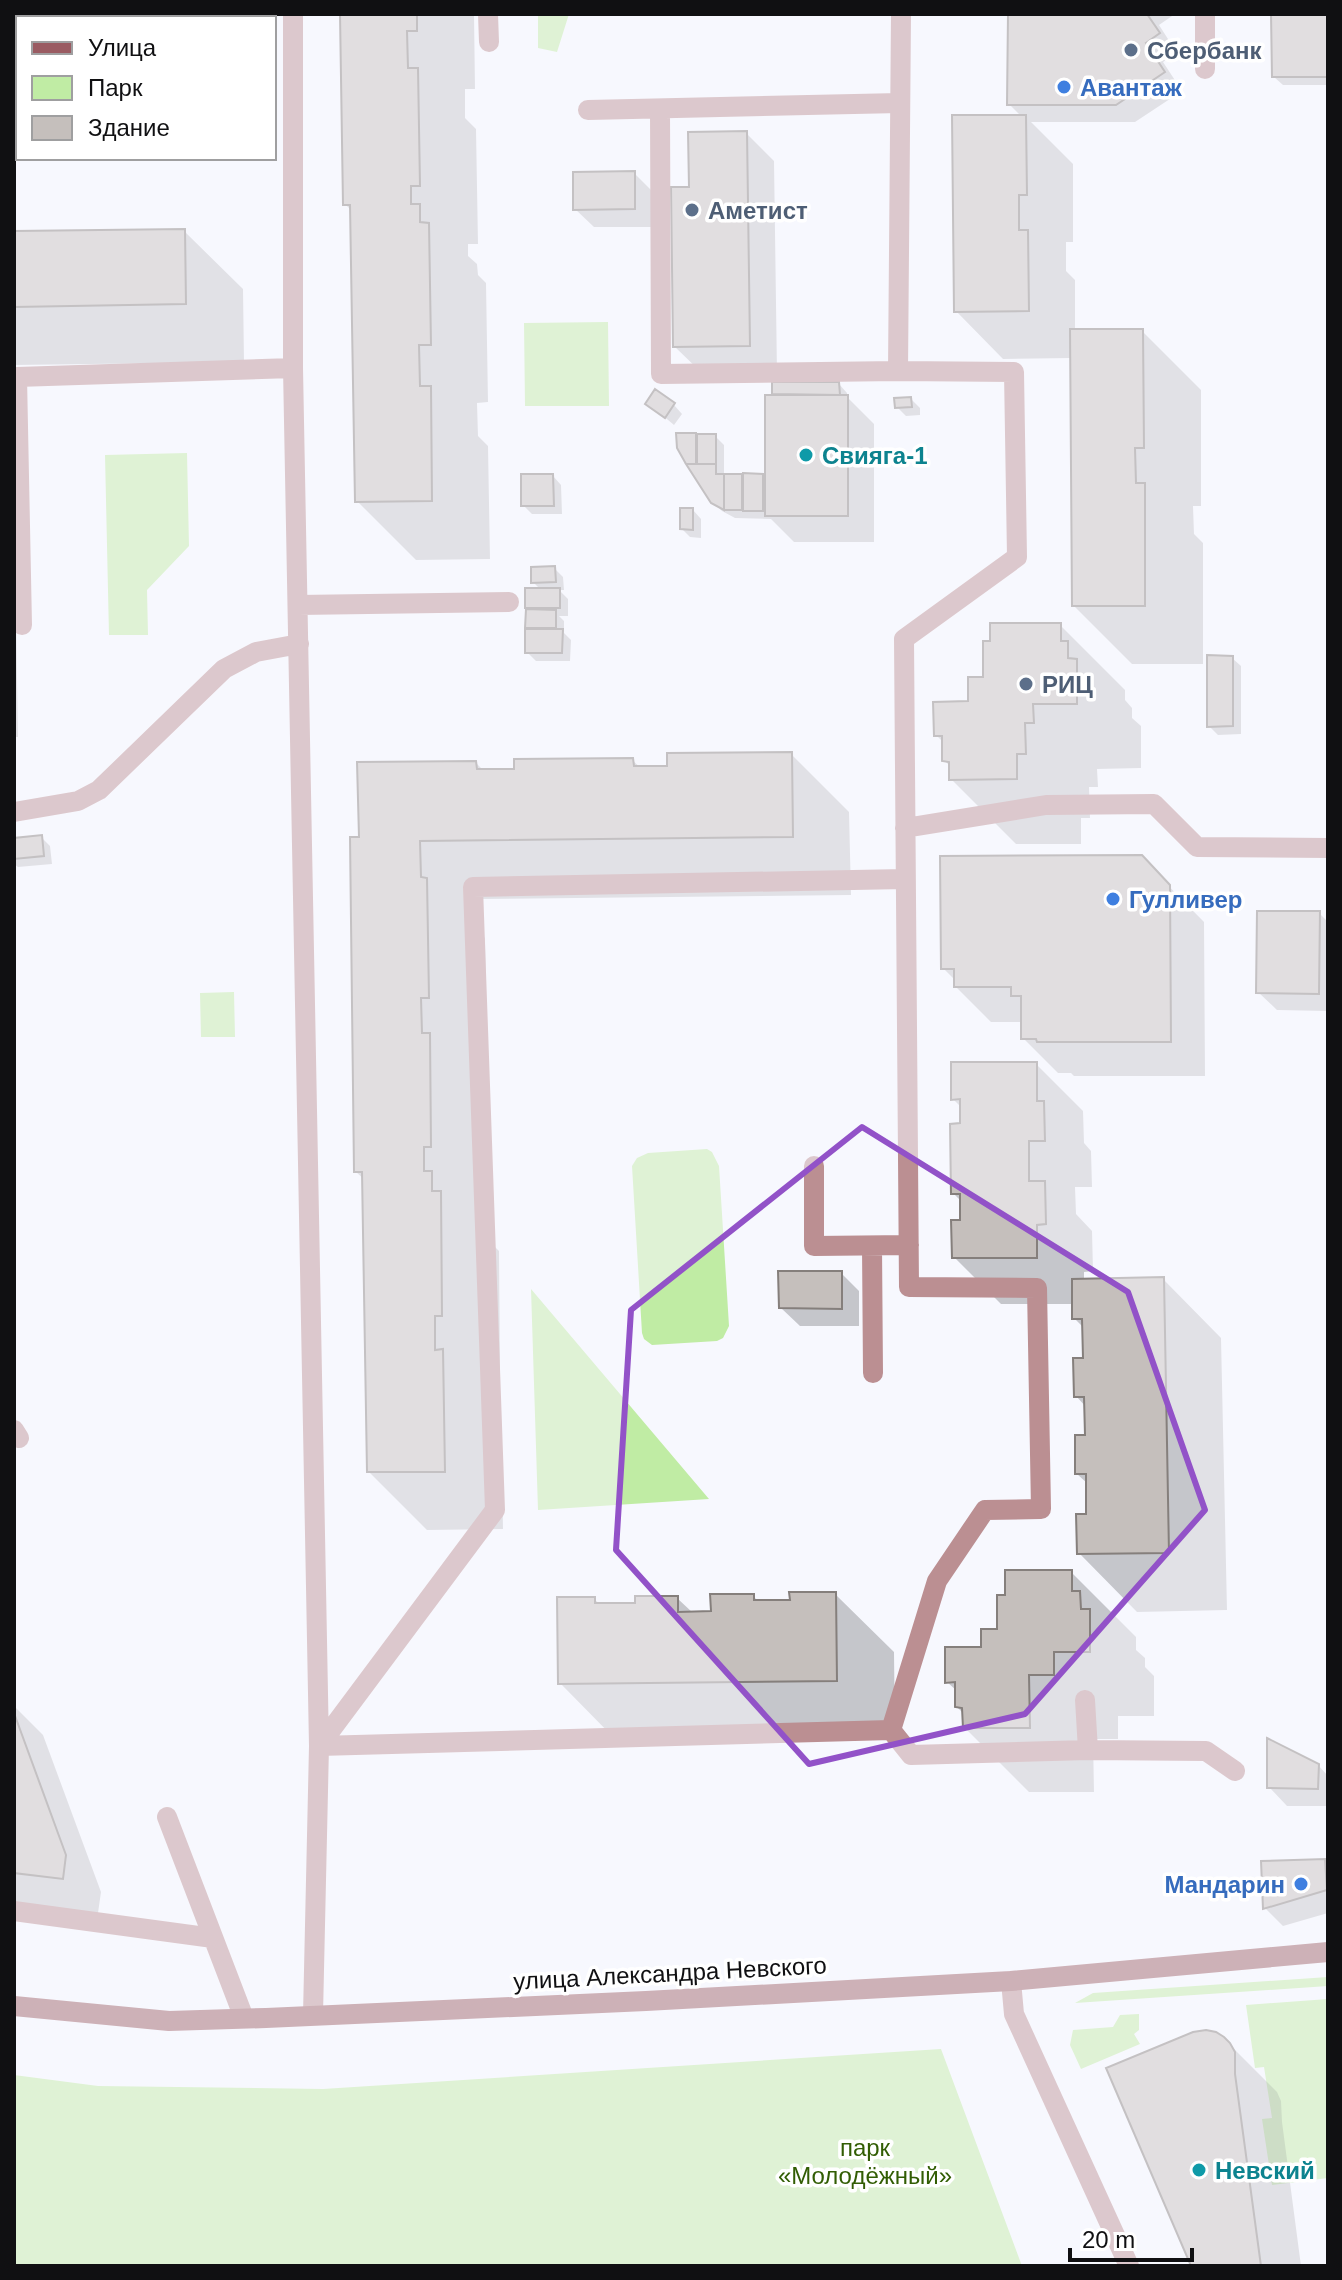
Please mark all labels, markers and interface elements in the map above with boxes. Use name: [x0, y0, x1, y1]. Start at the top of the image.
legend: [16, 16, 276, 160]
text: Улица: [88, 34, 157, 61]
place label: Сбербанк: [1147, 37, 1263, 64]
marker: Сбербанк: [1122, 41, 1140, 59]
text: Парк: [88, 74, 143, 101]
place label: Авантаж: [1080, 74, 1183, 101]
marker: Авантаж: [1055, 78, 1073, 96]
text: Здание: [88, 114, 170, 141]
place label: Аметист: [708, 197, 808, 224]
marker: Аметист: [683, 201, 701, 219]
place label: Свияга-1: [822, 442, 928, 469]
marker: Свияга-1: [797, 446, 815, 464]
place label: РИЦ: [1042, 671, 1093, 698]
marker: РИЦ: [1017, 675, 1035, 693]
place label: Гулливер: [1129, 886, 1242, 913]
marker: Гулливер: [1104, 890, 1122, 908]
place label: Мандарин: [1164, 1871, 1285, 1898]
marker: Мандарин: [1292, 1875, 1310, 1893]
street label: улица Александра Невского: [513, 1951, 827, 1995]
park label: парк «Молодёжный»: [778, 2134, 952, 2189]
place label: Невский: [1215, 2157, 1315, 2184]
marker: Невский: [1190, 2161, 1208, 2179]
scale bar: [1070, 2212, 1192, 2262]
text: 20 m: [1082, 2226, 1135, 2253]

